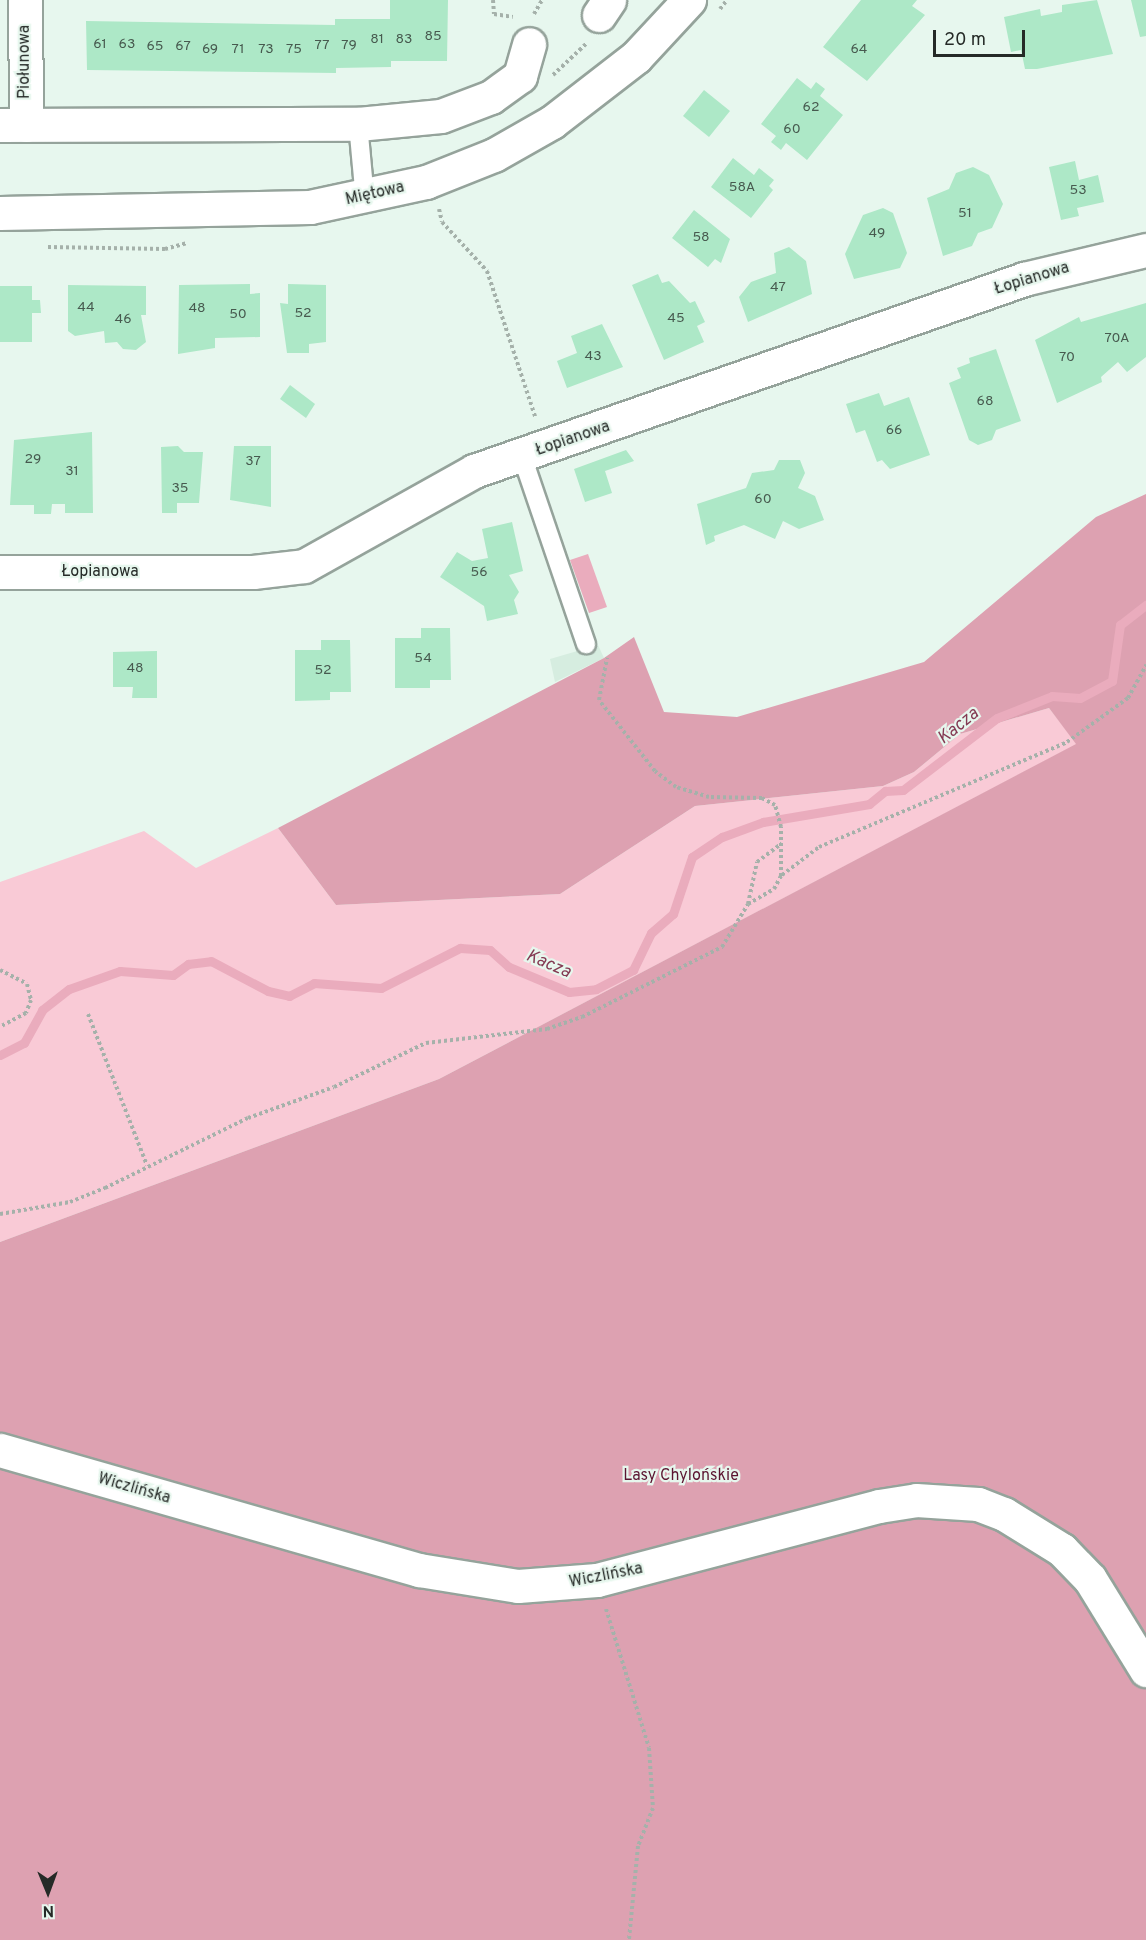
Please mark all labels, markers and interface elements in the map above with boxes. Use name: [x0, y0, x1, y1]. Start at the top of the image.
scale bar: [936, 18, 1028, 56]
street label: Piołunowa: [15, 25, 35, 99]
house number: 85: [424, 29, 442, 45]
text: 20 m: [944, 29, 986, 52]
house number: 81: [370, 32, 384, 48]
house number: 83: [396, 32, 412, 48]
house number: 61: [93, 37, 107, 53]
house number: 63: [119, 37, 135, 53]
house number: 77: [314, 38, 330, 54]
house number: 79: [341, 38, 357, 54]
house number: 65: [146, 39, 164, 55]
house number: 67: [175, 39, 191, 55]
house number: 69: [202, 42, 218, 58]
house number: 71: [232, 42, 244, 58]
house number: 73: [258, 42, 274, 58]
house number: 75: [286, 42, 302, 58]
house number: 64: [850, 42, 868, 58]
house number: 62: [803, 100, 819, 116]
house number: 60: [783, 122, 801, 138]
street label: Miętowa: [344, 178, 406, 210]
house number: 58A: [729, 180, 755, 196]
house number: 53: [1069, 183, 1087, 199]
house number: 51: [958, 206, 972, 222]
house number: 49: [869, 226, 885, 242]
house number: 58: [692, 230, 710, 246]
street label: Łopianowa: [992, 259, 1072, 299]
house number: 47: [770, 280, 786, 296]
house number: 44: [77, 300, 95, 316]
house number: 48: [188, 301, 206, 317]
house number: 52: [294, 306, 312, 322]
house number: 50: [229, 307, 247, 323]
house number: 45: [667, 311, 685, 327]
house number: 46: [114, 312, 132, 328]
house number: 70A: [1105, 331, 1129, 347]
house number: 43: [584, 349, 602, 365]
house number: 70: [1059, 350, 1075, 366]
house number: 68: [977, 394, 993, 410]
street label: Łopianowa: [533, 417, 613, 461]
house number: 66: [886, 423, 902, 439]
house number: 29: [25, 452, 41, 468]
house number: 37: [245, 454, 261, 470]
house number: 31: [65, 464, 79, 480]
house number: 35: [171, 481, 189, 497]
house number: 60: [754, 492, 772, 508]
street label: Łopianowa: [61, 562, 139, 582]
house number: 56: [470, 565, 488, 581]
house number: 54: [414, 651, 432, 667]
house number: 48: [126, 661, 144, 677]
house number: 52: [314, 663, 332, 679]
water label: Kacza: [934, 704, 984, 750]
water label: Kacza: [522, 946, 574, 984]
park label: Lasy Chylońskie: [623, 1466, 739, 1486]
street label: Wiczlińska: [95, 1469, 173, 1509]
street label: Wiczlińska: [568, 1559, 644, 1593]
north arrow: [18, 1862, 78, 1922]
text: N: [42, 1900, 54, 1920]

